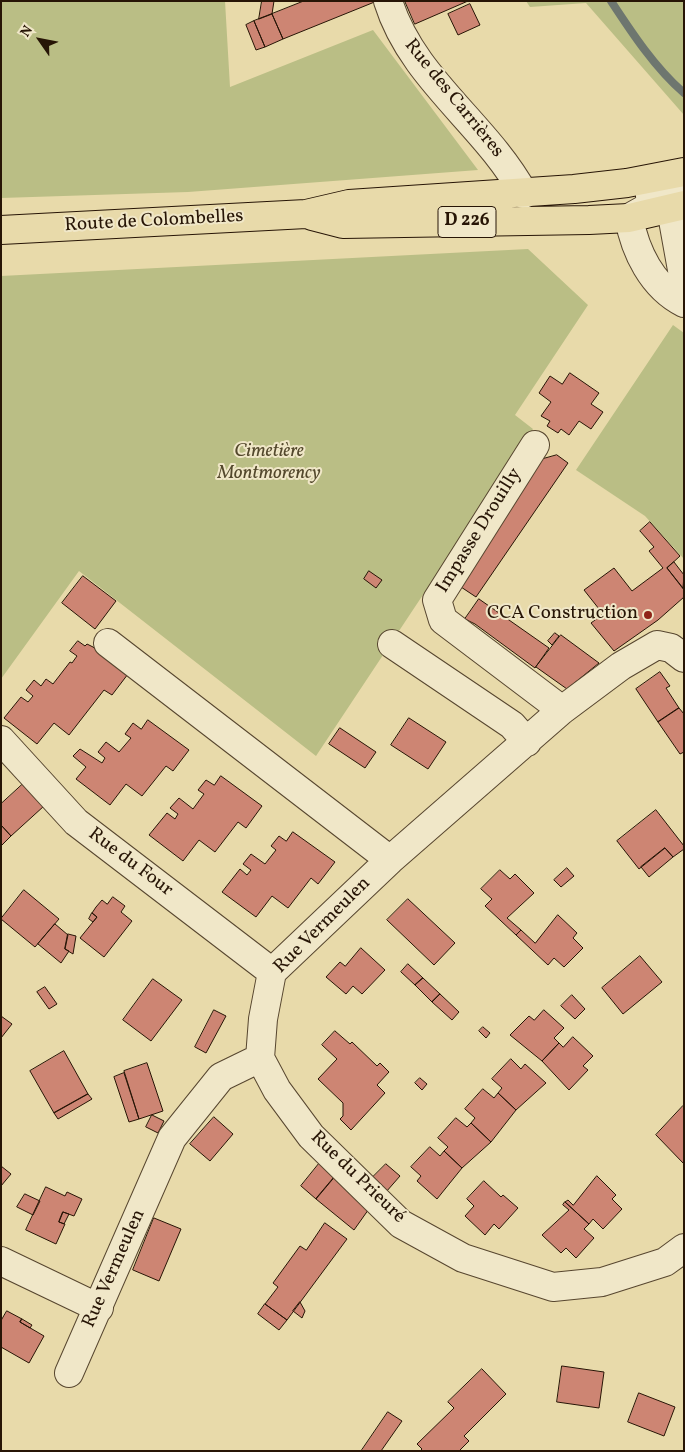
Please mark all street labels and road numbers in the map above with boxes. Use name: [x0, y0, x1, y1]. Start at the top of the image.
street label: Rue des Carrières: [398, 35, 508, 163]
street label: Route de Colombelles: [64, 206, 244, 238]
road number: D 226: [438, 206, 496, 238]
street label: Impasse Drouilly: [432, 464, 528, 598]
street label: Rue du Four: [83, 824, 177, 902]
street label: Rue Vermeulen: [270, 873, 376, 979]
street label: Rue du Prieuré: [305, 1127, 409, 1229]
street label: Rue Vermeulen: [79, 1206, 151, 1332]

